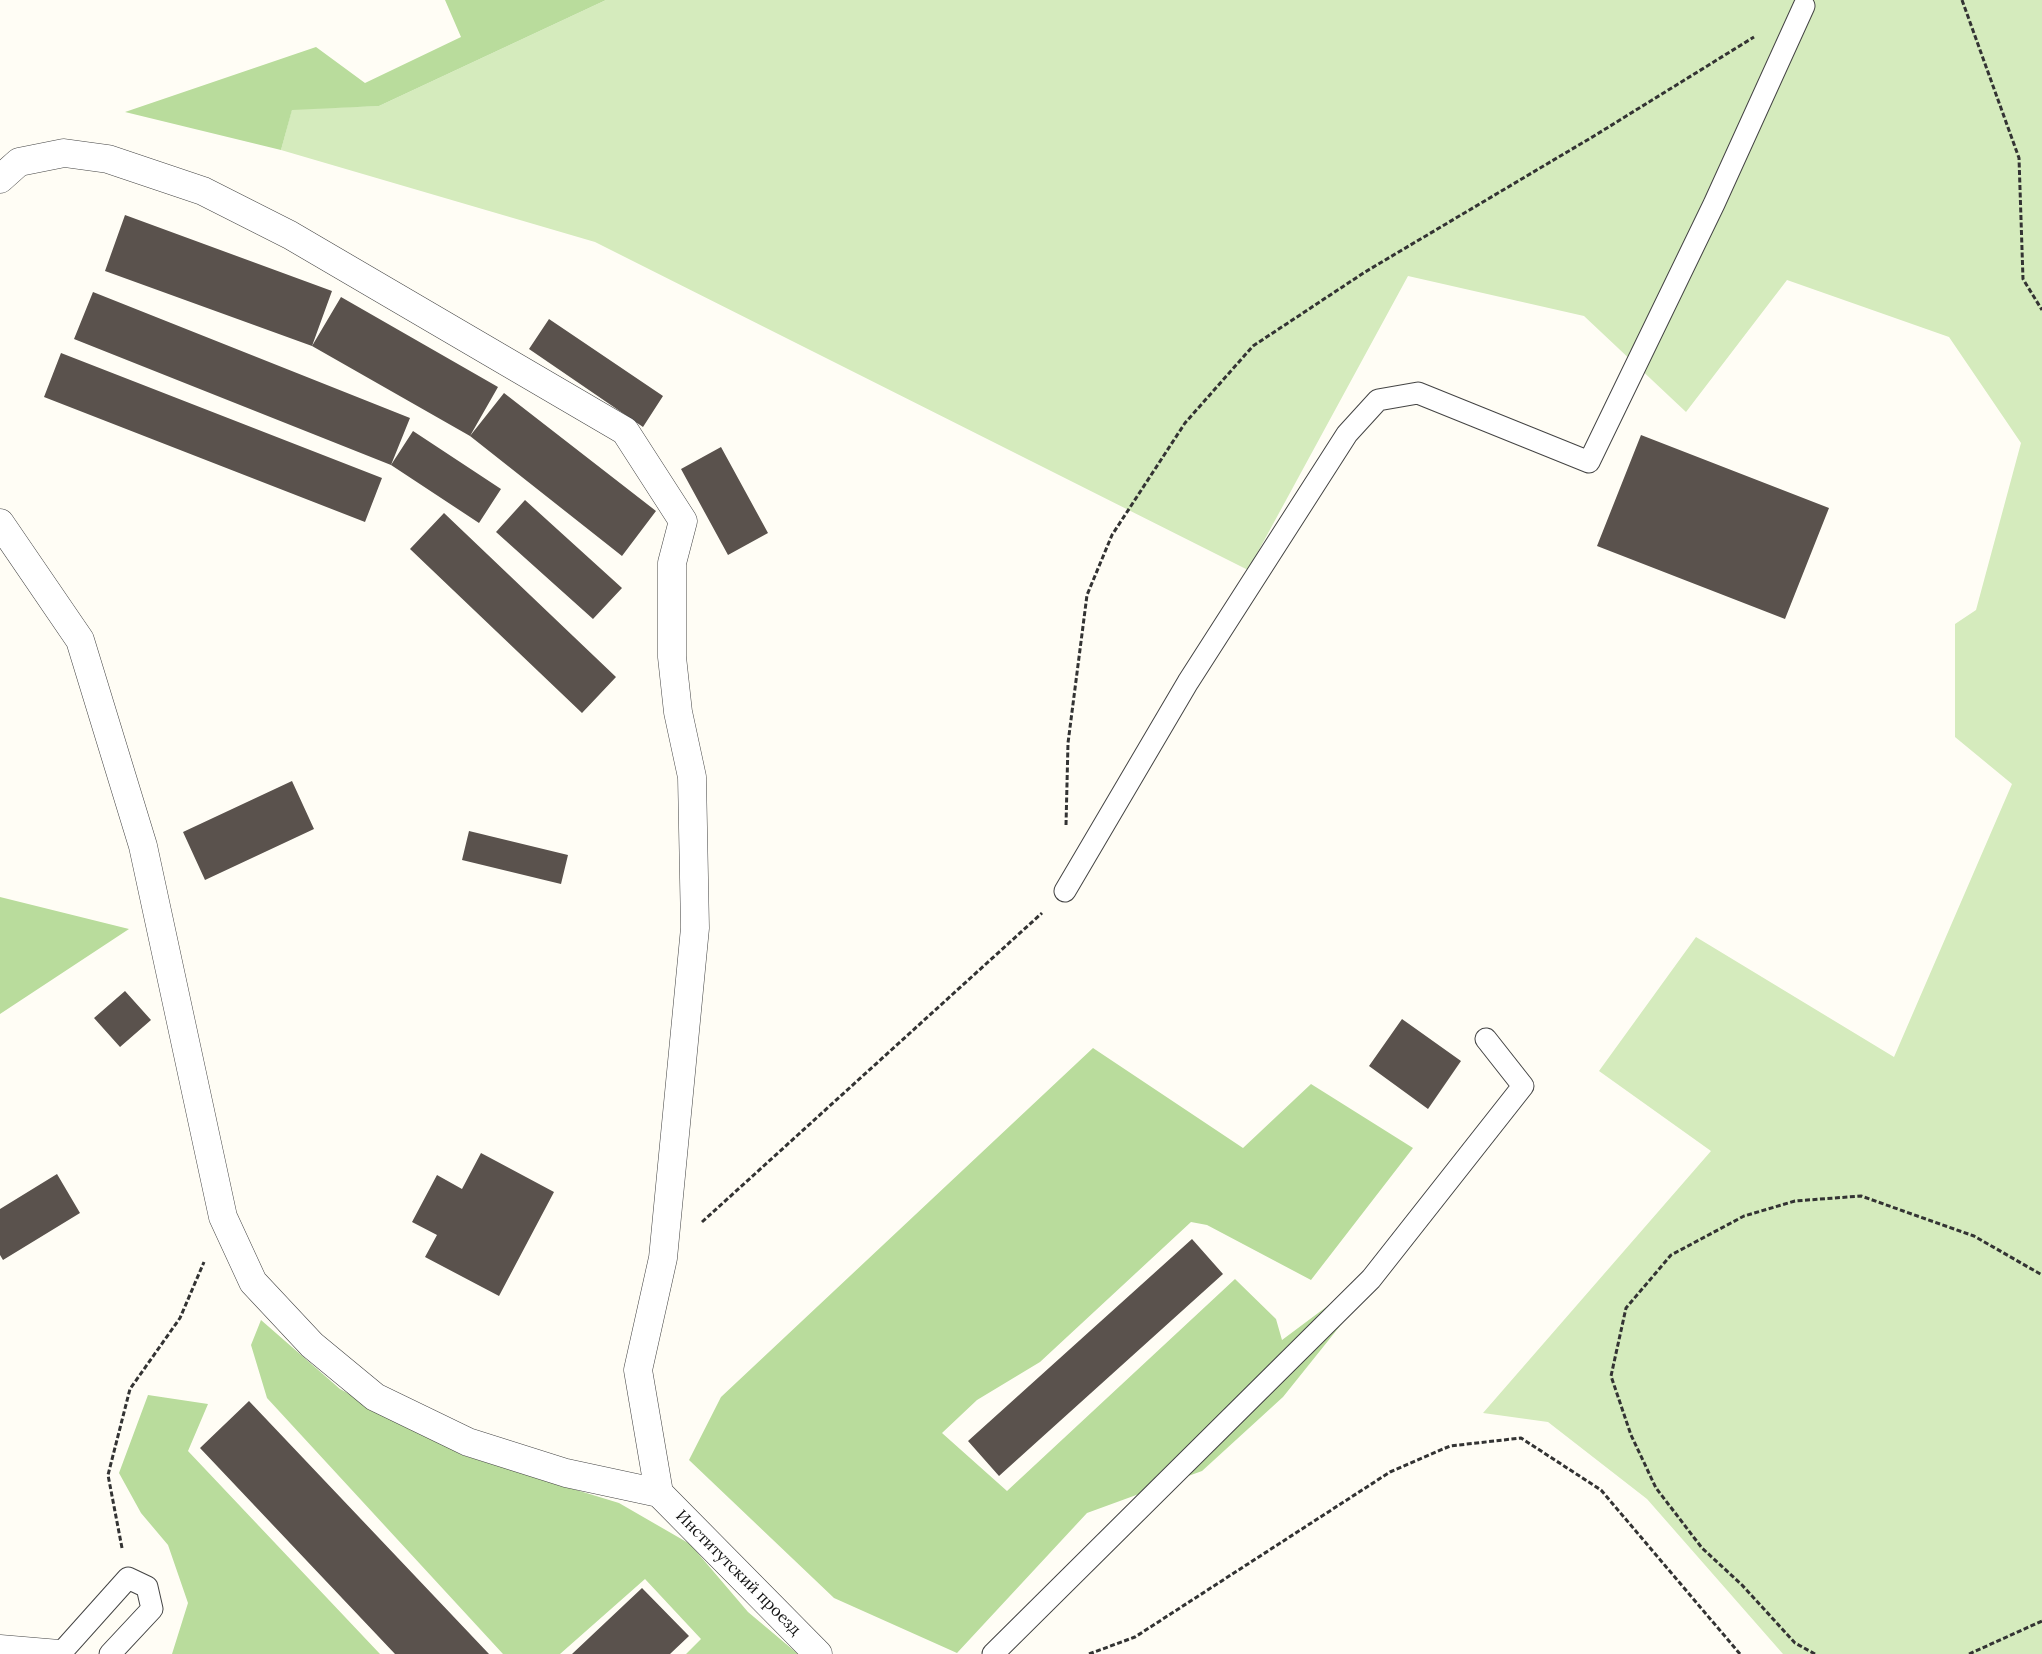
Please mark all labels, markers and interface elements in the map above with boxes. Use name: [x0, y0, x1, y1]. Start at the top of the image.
street label: Институтский проезд: [672, 1507, 804, 1639]

